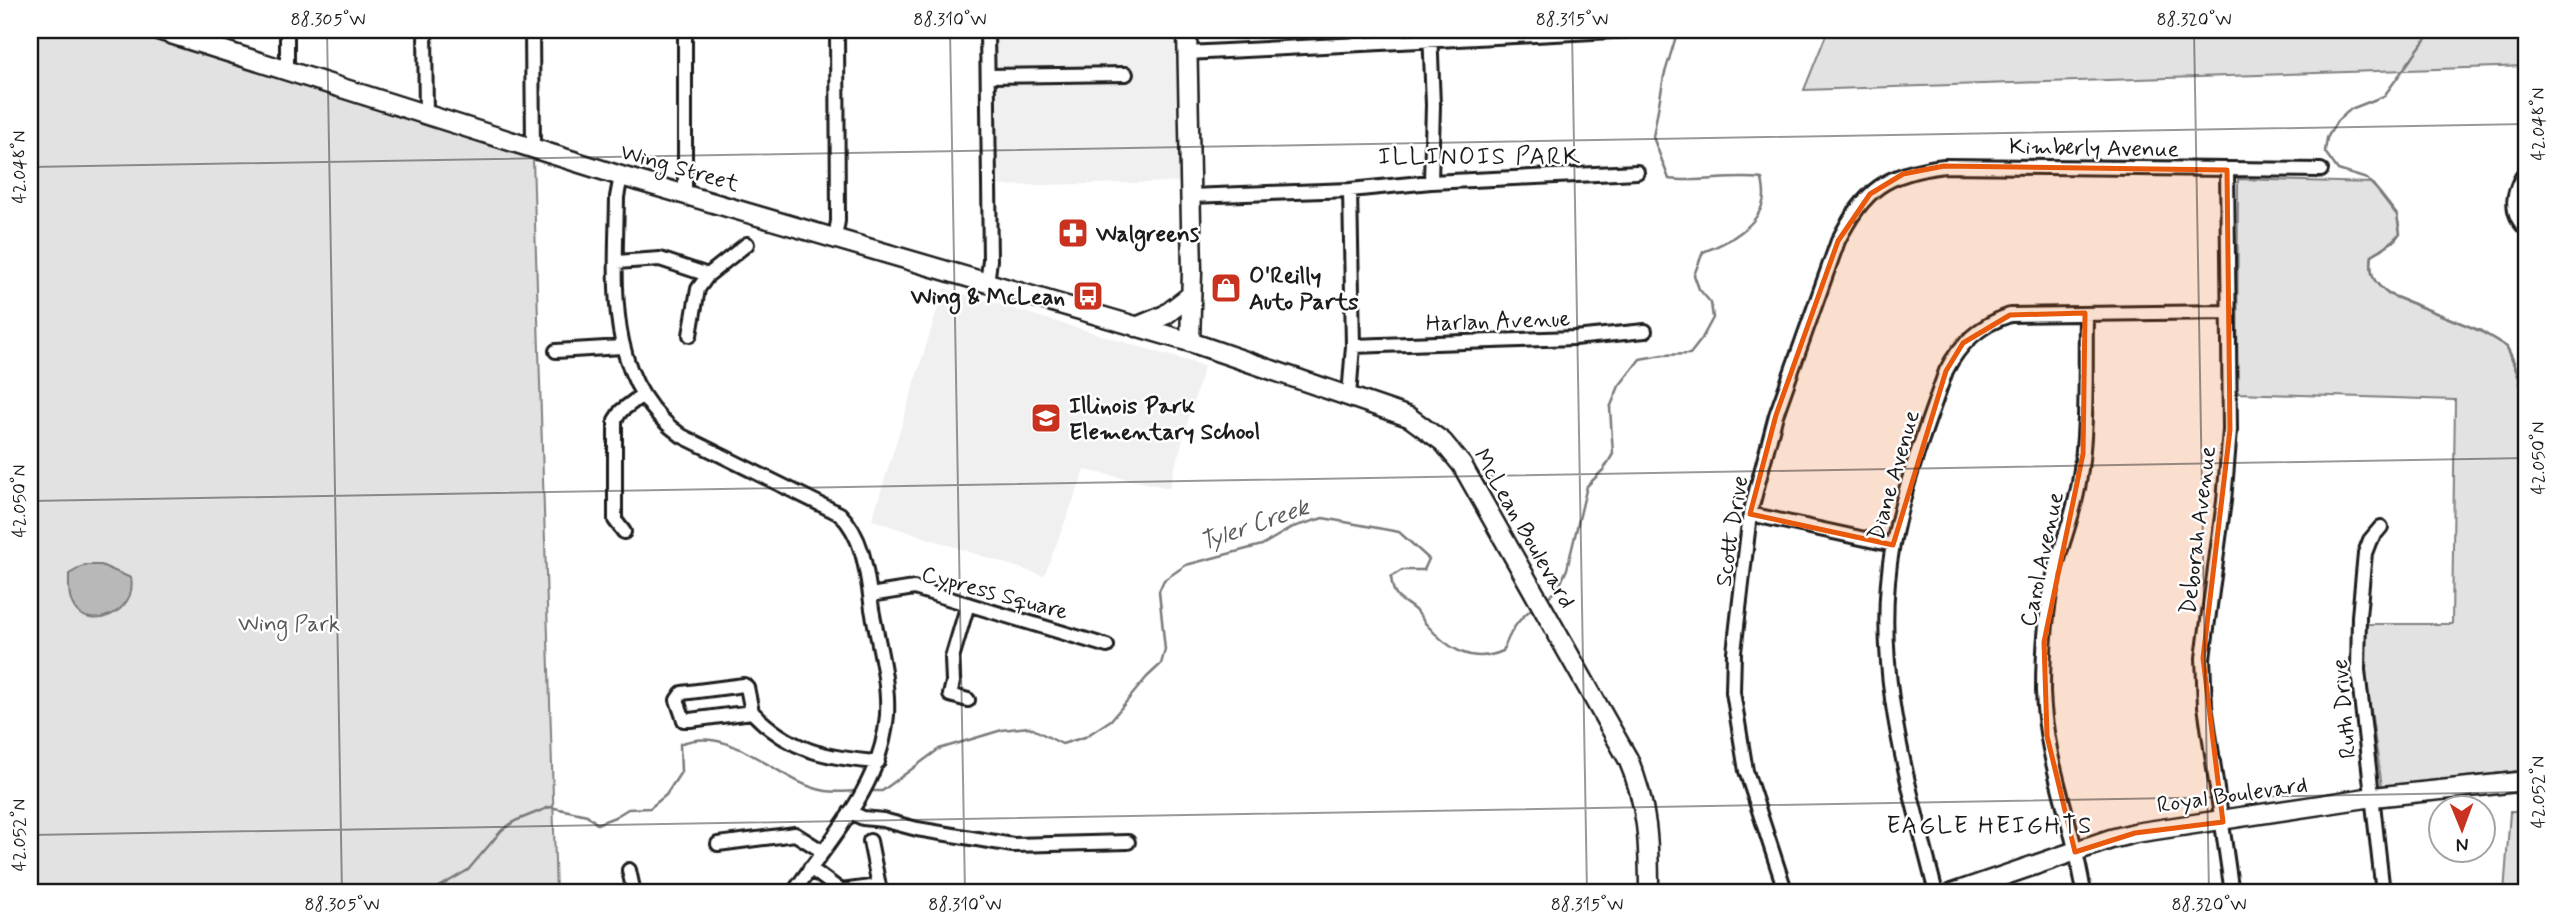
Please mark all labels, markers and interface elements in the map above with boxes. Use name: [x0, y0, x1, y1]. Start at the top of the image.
text: 88.305°W: [290, 8, 366, 32]
text: 88.310°W: [913, 8, 987, 32]
text: 88.315°W: [1536, 8, 1608, 32]
text: 88.320°W: [2156, 8, 2232, 32]
text: 42.048°N: [2527, 88, 2551, 161]
text: 42.048°N: [8, 131, 32, 204]
street label: Kimberly Avenue: [2009, 133, 2179, 165]
street label: Wing Street: [616, 138, 743, 202]
district label: ILLINOIS PARK: [1378, 142, 1582, 173]
pharmacy icon: Walgreens: [1056, 216, 1090, 250]
place label: Walgreens: [1095, 220, 1199, 252]
place label: O'Reilly Auto Parts: [1249, 262, 1359, 318]
shop icon: O'Reilly Auto Parts: [1209, 271, 1243, 305]
bus stop icon: Wing & McLean: [1071, 279, 1105, 313]
place label: Wing & McLean: [910, 283, 1065, 315]
street label: Harlan Avenue: [1425, 304, 1571, 340]
place label: Illinois Park Elementary School: [1069, 392, 1260, 448]
school or university icon: Illinois Park Elementary School: [1029, 401, 1063, 435]
street label: Diane Avenue: [1862, 407, 1928, 544]
text: 42.050°N: [2527, 422, 2551, 494]
street label: McLean Boulevard: [1465, 444, 1581, 614]
street label: Deborah Avenue: [2174, 445, 2224, 616]
text: 42.050°N: [8, 465, 32, 537]
street label: Scott Drive: [1709, 474, 1757, 589]
street label: Carol Avenue: [2014, 489, 2072, 630]
water label: Tyler Creek: [1196, 492, 1315, 559]
street label: Cypress Square: [918, 560, 1071, 628]
park label: Wing Park: [238, 610, 340, 642]
street label: Ruth Drive: [2326, 658, 2364, 760]
text: 42.052°N: [2527, 756, 2551, 828]
street label: Royal Boulevard: [2155, 771, 2310, 821]
north arrow: [2428, 794, 2498, 864]
text: 42.052°N: [8, 799, 32, 871]
district label: EAGLE HEIGHTS: [1887, 811, 2093, 842]
text: N: [2456, 832, 2469, 857]
text: 88.305°W: [304, 893, 380, 917]
text: 88.310°W: [928, 893, 1002, 917]
text: 88.315°W: [1551, 893, 1623, 917]
text: 88.320°W: [2171, 893, 2247, 917]

